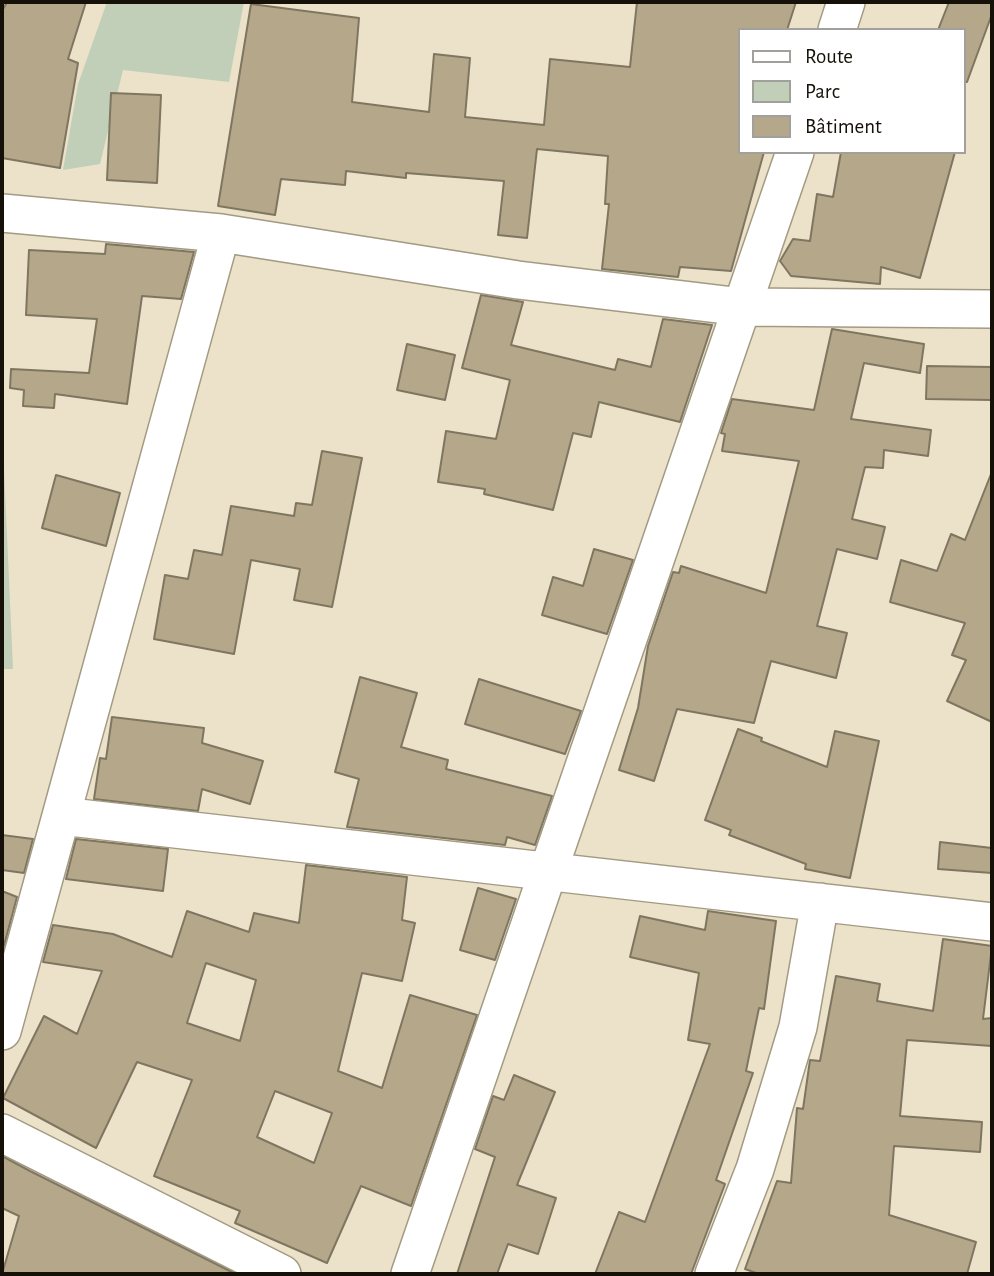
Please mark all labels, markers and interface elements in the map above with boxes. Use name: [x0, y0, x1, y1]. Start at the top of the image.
legend: [738, 28, 966, 154]
text: Route: [805, 46, 853, 67]
text: Parc: [805, 81, 840, 102]
text: Bâtiment: [805, 116, 882, 137]

